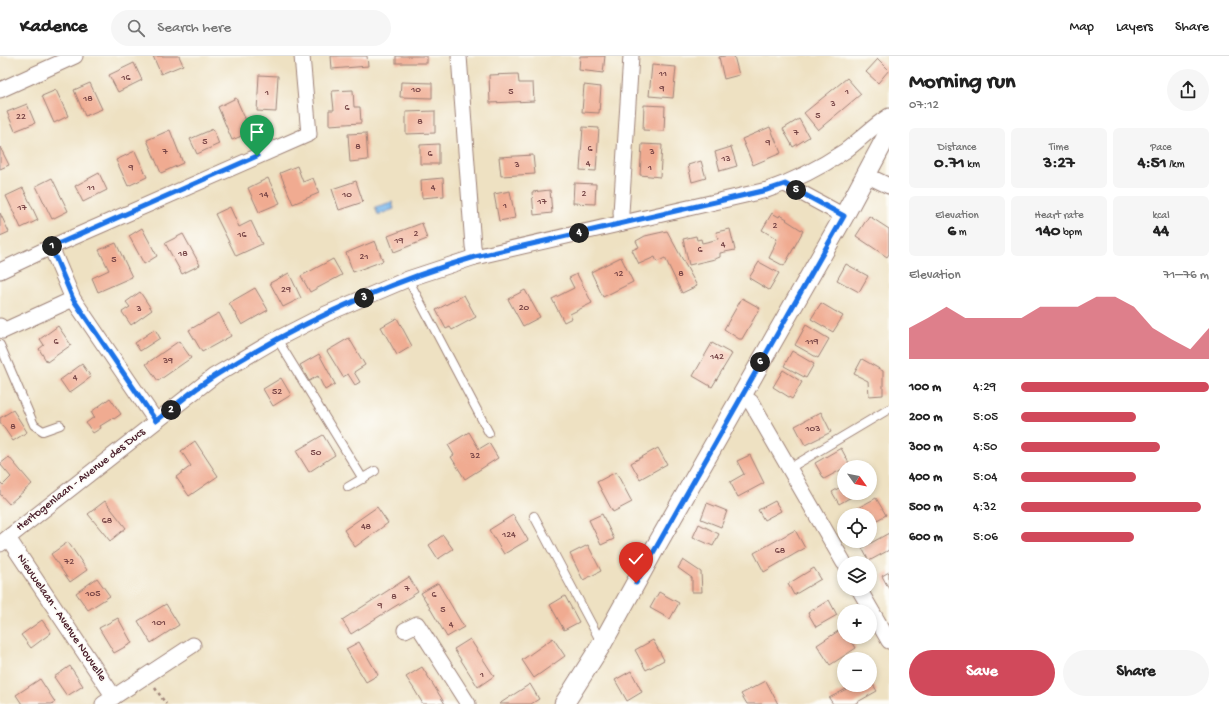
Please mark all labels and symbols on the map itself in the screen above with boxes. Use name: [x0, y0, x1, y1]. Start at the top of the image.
house number: 11: [658, 68, 667, 80]
house number: 16: [120, 72, 131, 84]
house number: 9: [658, 83, 665, 95]
house number: 10: [410, 84, 421, 96]
house number: 5: [508, 86, 514, 98]
house number: 1: [844, 86, 849, 98]
house number: 1: [264, 87, 269, 99]
house number: 18: [82, 93, 93, 105]
house number: 3: [829, 98, 836, 110]
house number: 6: [344, 102, 350, 114]
house number: 5: [815, 110, 821, 122]
house number: 22: [16, 111, 26, 123]
pin: [240, 115, 274, 156]
house number: 8: [417, 116, 423, 128]
house number: 7: [792, 127, 799, 139]
house number: 5: [202, 136, 208, 148]
house number: 9: [764, 137, 771, 149]
house number: 8: [355, 141, 361, 153]
house number: 6: [587, 143, 593, 155]
house number: 7: [161, 146, 168, 158]
house number: 3: [648, 146, 655, 158]
house number: 6: [427, 148, 433, 160]
house number: 13: [720, 153, 731, 165]
house number: 4: [586, 158, 591, 170]
house number: 3: [513, 159, 520, 171]
house number: 9: [127, 162, 134, 174]
house number: 1: [647, 162, 652, 174]
pin: 5: [786, 180, 806, 200]
house number: 11: [86, 182, 95, 194]
house number: 4: [431, 182, 436, 194]
house number: 2: [582, 188, 587, 200]
house number: 14: [259, 189, 269, 201]
house number: 10: [341, 189, 352, 201]
house number: 17: [536, 196, 547, 208]
house number: 1: [502, 200, 507, 212]
house number: 17: [16, 202, 27, 214]
house number: 2: [773, 220, 778, 232]
pin: 4: [569, 223, 589, 243]
house number: 2: [414, 228, 419, 240]
house number: 16: [236, 229, 247, 241]
house number: 19: [393, 235, 404, 247]
pin: 1: [42, 236, 62, 256]
house number: 4: [721, 239, 726, 251]
house number: 6: [697, 244, 703, 256]
house number: 18: [177, 248, 188, 260]
house number: 21: [360, 251, 368, 263]
house number: 5: [111, 254, 117, 266]
house number: 12: [614, 268, 624, 280]
house number: 8: [678, 268, 684, 280]
house number: 29: [281, 284, 291, 296]
pin: 3: [354, 288, 374, 308]
house number: 20: [519, 302, 530, 314]
house number: 3: [135, 303, 142, 315]
house number: 6: [53, 336, 59, 348]
house number: 119: [804, 336, 819, 348]
house number: 142: [709, 351, 724, 363]
pin: 6: [750, 352, 770, 372]
house number: 39: [162, 355, 173, 367]
house number: 4: [73, 372, 78, 384]
house number: 52: [272, 386, 282, 398]
pin: 2: [161, 400, 181, 420]
house number: 8: [10, 421, 16, 433]
house number: 103: [805, 423, 820, 435]
street label: Hertogenlaan - Avenue des Ducs: [14, 425, 149, 535]
house number: 50: [311, 447, 322, 459]
house number: 32: [469, 450, 480, 462]
north arrow: [837, 460, 877, 500]
house number: 68: [102, 515, 113, 527]
house number: 48: [361, 521, 372, 533]
house number: 124: [501, 529, 516, 541]
pin: [619, 542, 653, 583]
house number: 68: [775, 545, 786, 557]
street label: Nieuwelaan - Avenue Nouvelle: [13, 552, 109, 685]
house number: 72: [63, 556, 74, 568]
house number: 7: [403, 583, 410, 595]
house number: 105: [85, 588, 100, 600]
house number: 6: [431, 589, 437, 601]
house number: 8: [391, 591, 397, 603]
house number: 9: [376, 600, 383, 612]
house number: 5: [440, 604, 446, 616]
house number: 101: [151, 617, 166, 629]
house number: 4: [449, 619, 454, 631]
house number: 1: [479, 669, 484, 681]

